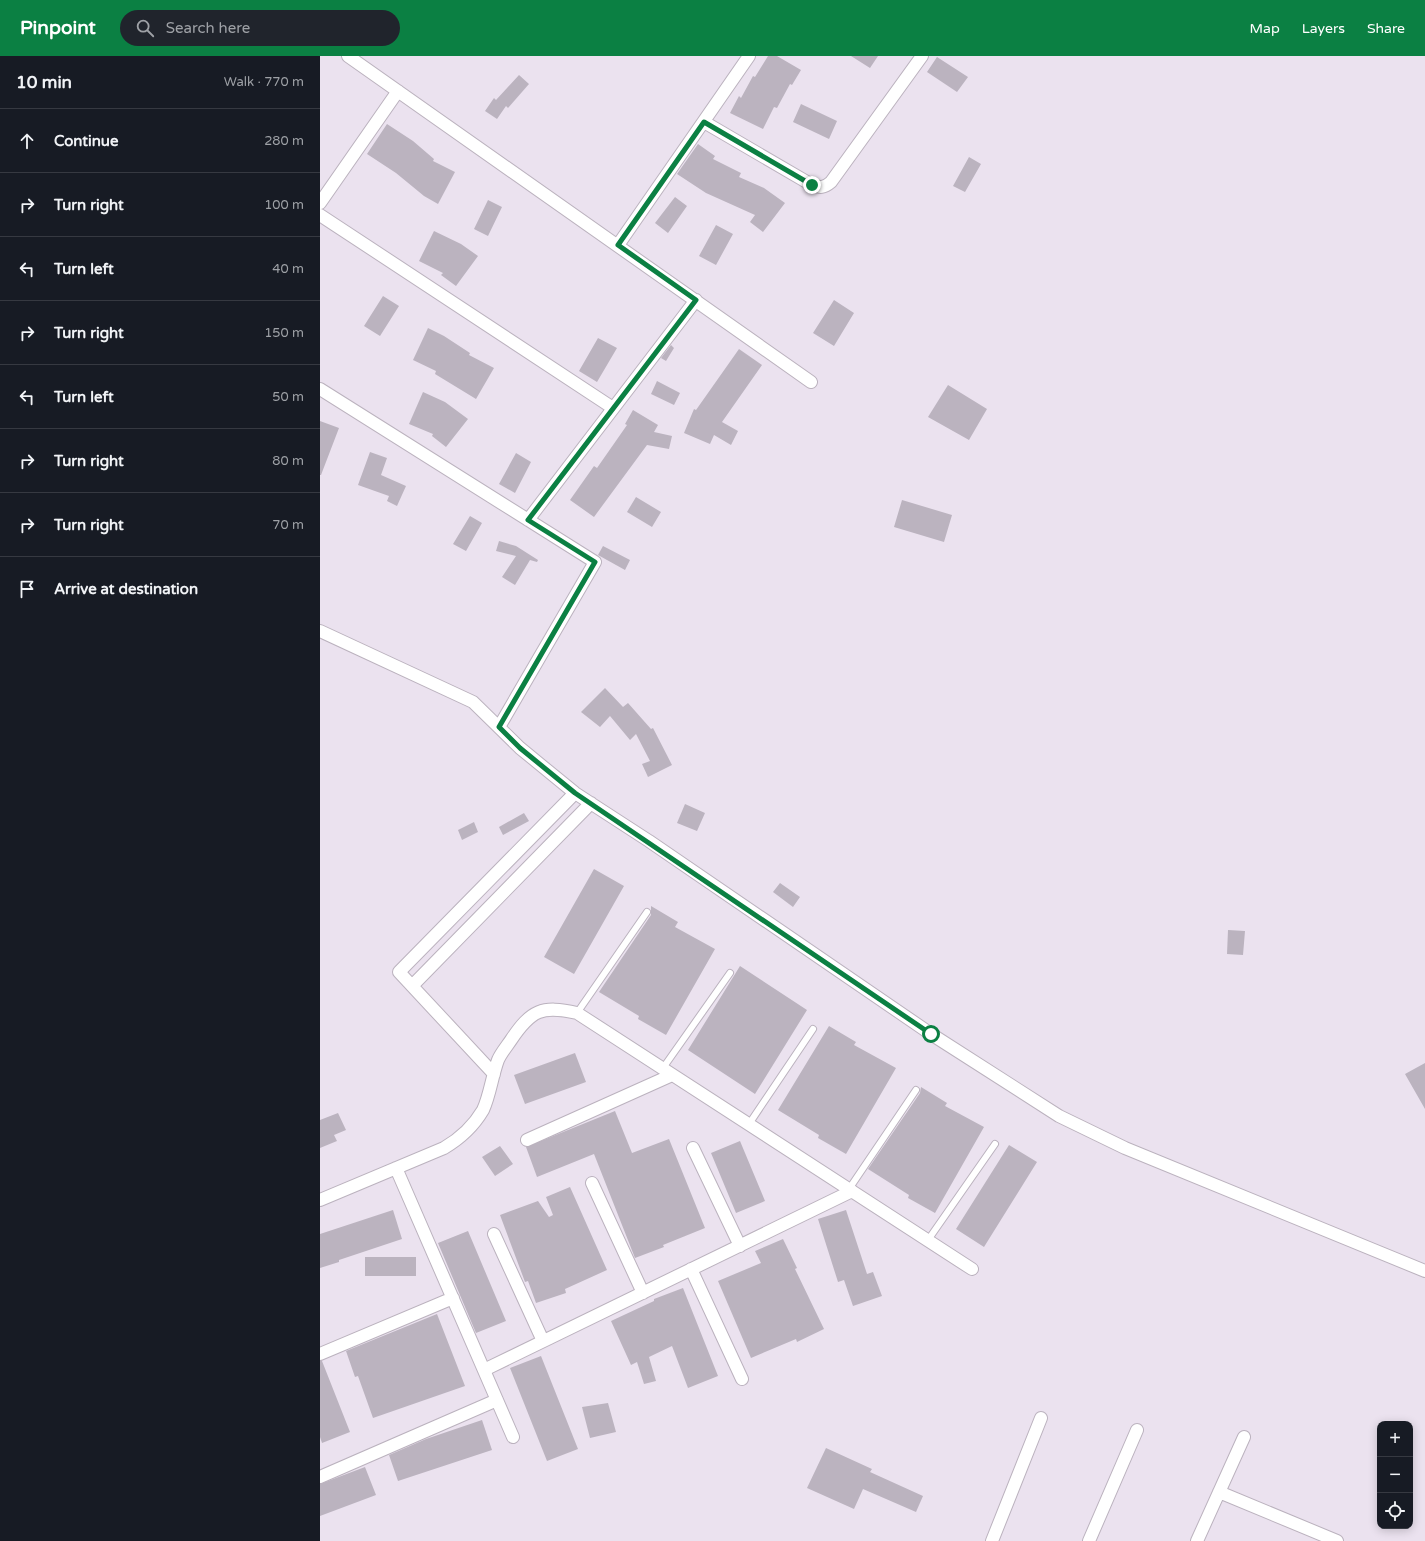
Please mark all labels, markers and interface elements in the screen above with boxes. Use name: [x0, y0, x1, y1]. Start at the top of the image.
search box: [120, 10, 400, 46]
text: Pinpoint: [20, 17, 96, 39]
icon: search: [134, 17, 156, 39]
text: Search here: [166, 19, 250, 37]
text: Map: [1250, 20, 1280, 37]
text: Layers: [1302, 20, 1345, 37]
text: Share: [1367, 20, 1405, 37]
text: 10 min: [16, 72, 72, 93]
text: Walk · 770 m: [224, 74, 304, 90]
icon: ahead: [16, 130, 38, 152]
text: Continue: [54, 132, 118, 150]
text: 280 m: [264, 133, 304, 149]
route end: [803, 176, 821, 194]
icon: right: [16, 194, 38, 216]
text: Turn right: [54, 196, 124, 214]
text: 100 m: [264, 197, 304, 213]
icon: left: [16, 258, 38, 280]
text: Turn left: [54, 260, 114, 278]
text: 40 m: [272, 261, 304, 277]
icon: right: [16, 322, 38, 344]
text: Turn right: [54, 324, 124, 342]
text: 150 m: [264, 325, 304, 341]
icon: left: [16, 386, 38, 408]
text: Turn left: [54, 388, 114, 406]
text: 50 m: [272, 389, 304, 405]
icon: right: [16, 450, 38, 472]
text: Turn right: [54, 452, 124, 470]
text: 80 m: [272, 453, 304, 469]
icon: right: [16, 514, 38, 536]
text: Turn right: [54, 516, 124, 534]
text: 70 m: [272, 517, 304, 533]
icon: arrive: [16, 578, 38, 600]
text: Arrive at destination: [54, 580, 198, 598]
route start: [922, 1025, 940, 1043]
map controls: [1377, 1421, 1413, 1529]
button: +: [1377, 1421, 1413, 1457]
button: −: [1377, 1457, 1413, 1493]
button: locate: [1377, 1493, 1413, 1529]

